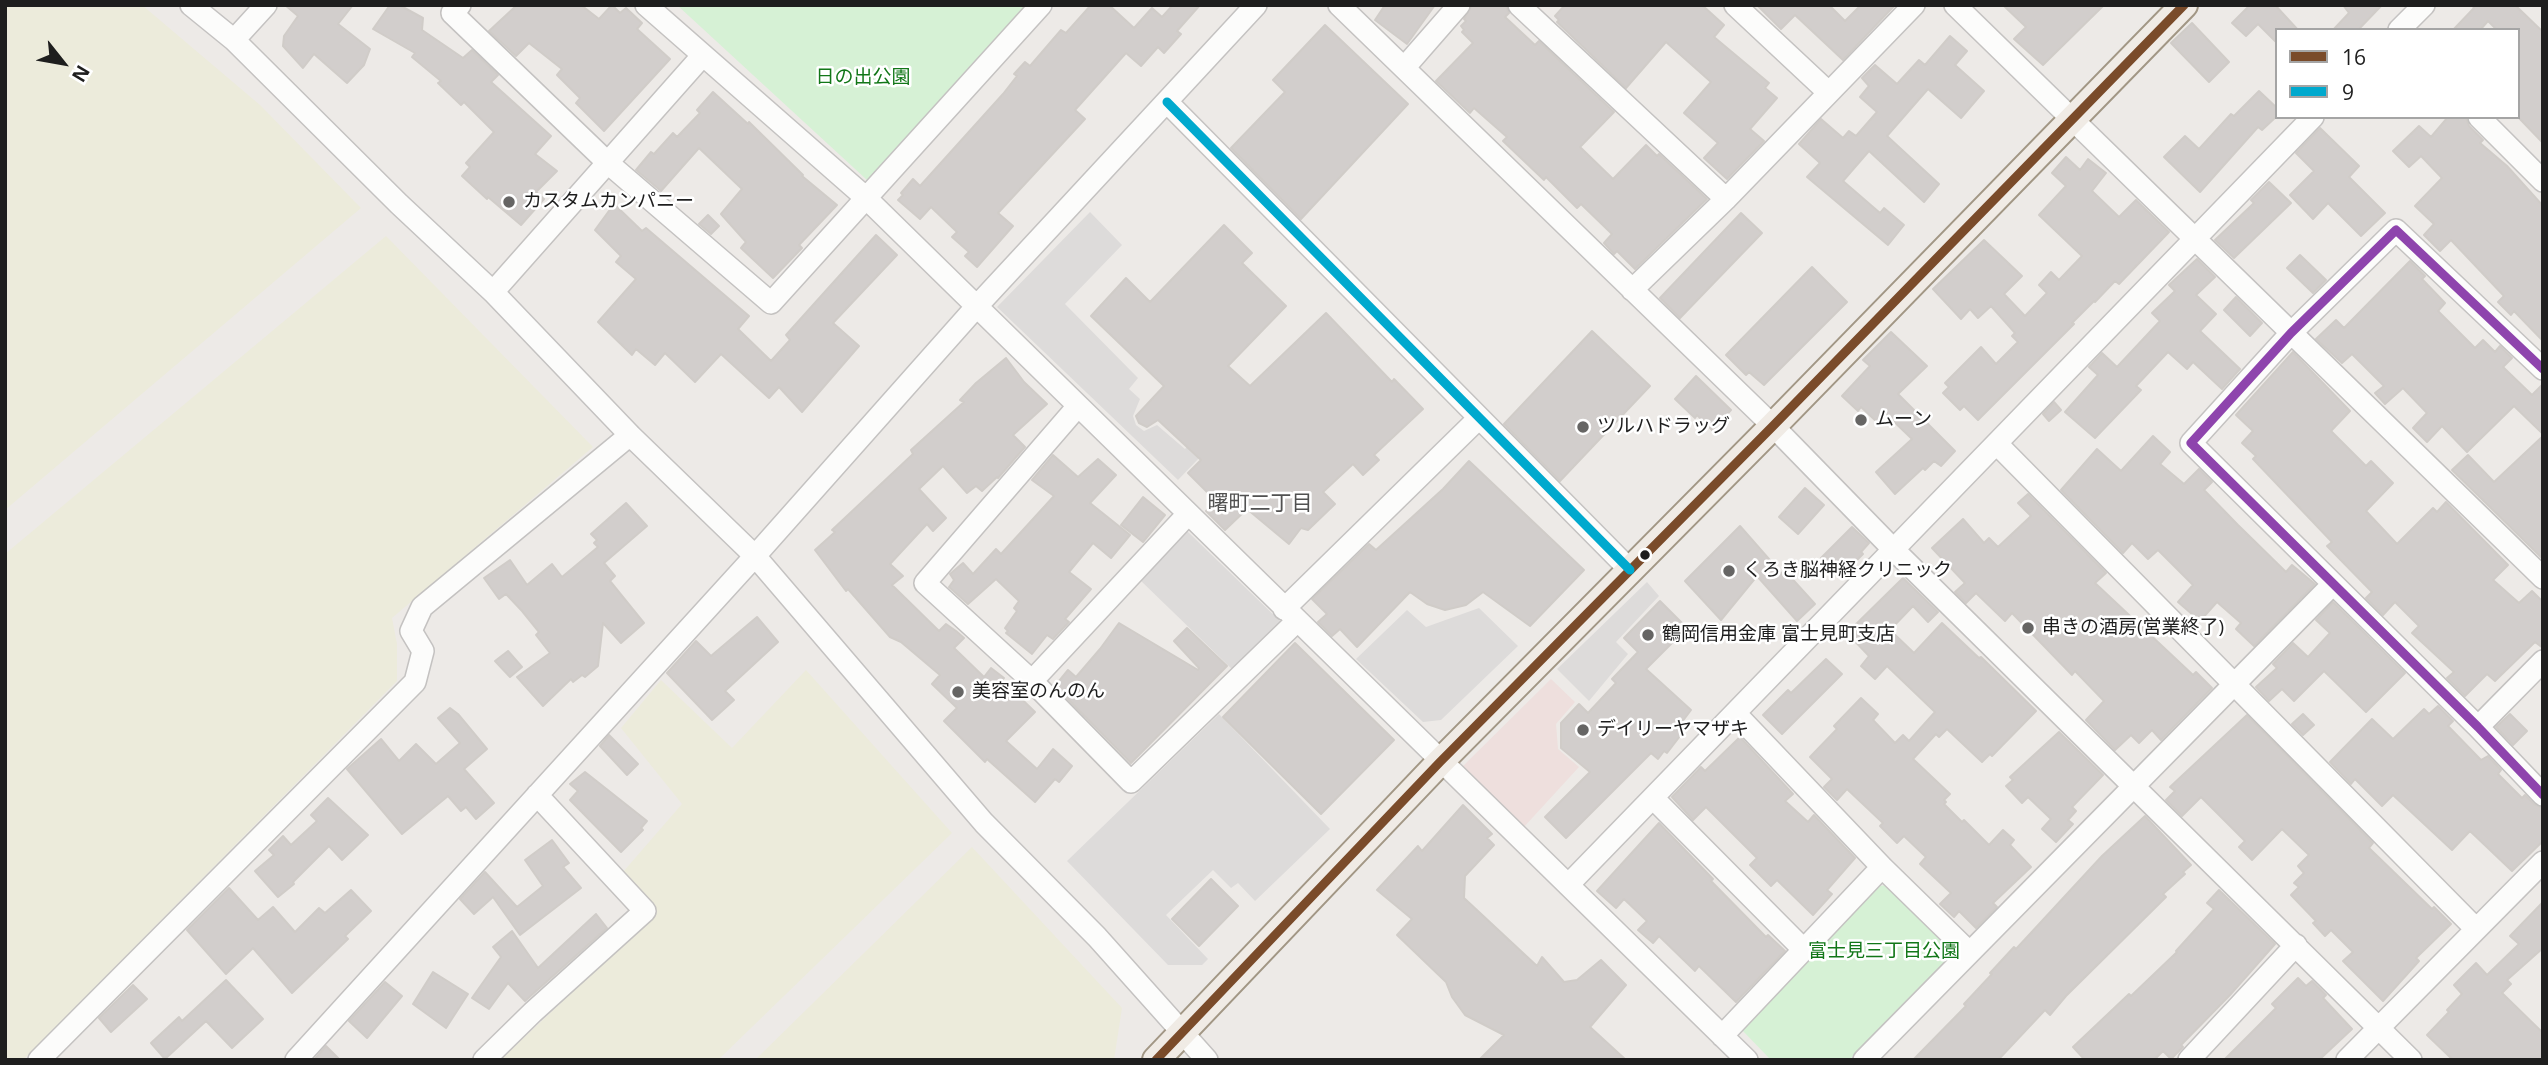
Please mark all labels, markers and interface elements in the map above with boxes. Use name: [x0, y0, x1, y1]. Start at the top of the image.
north arrow: [28, 28, 98, 98]
legend: [2275, 28, 2520, 119]
text: 16: [2342, 43, 2366, 71]
text: N: [66, 60, 96, 87]
park label: 日の出公園: [816, 67, 910, 89]
text: 9: [2342, 78, 2354, 106]
place label: カスタムカンパニー: [523, 191, 694, 213]
marker: カスタムカンパニー: [501, 194, 517, 210]
place label: ムーン: [1875, 409, 1932, 431]
marker: ムーン: [1853, 412, 1869, 428]
place label: ツルハドラッグ: [1597, 416, 1730, 438]
marker: ツルハドラッグ: [1575, 419, 1591, 435]
district label: 曙町二丁目: [1208, 491, 1312, 517]
unlabelled marker: [1638, 548, 1652, 562]
place label: くろき脳神経クリニック: [1743, 560, 1952, 582]
marker: くろき脳神経クリニック: [1721, 563, 1737, 579]
place label: 串きの酒房(営業終了): [2042, 617, 2224, 639]
marker: 串きの酒房(営業終了): [2020, 620, 2036, 636]
place label: 鶴岡信用金庫 富士見町支店: [1662, 624, 1895, 646]
marker: 鶴岡信用金庫 富士見町支店: [1640, 627, 1656, 643]
place label: 美容室のんのん: [972, 681, 1105, 703]
marker: 美容室のんのん: [950, 684, 966, 700]
place label: デイリーヤマザキ: [1597, 719, 1749, 741]
marker: デイリーヤマザキ: [1575, 722, 1591, 738]
park label: 富士見三丁目公園: [1808, 941, 1960, 963]

